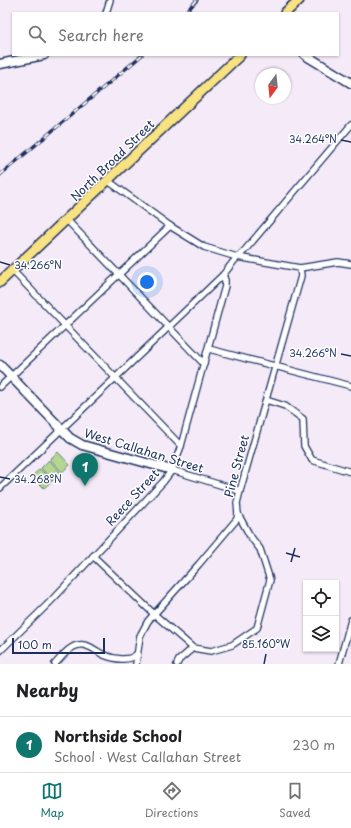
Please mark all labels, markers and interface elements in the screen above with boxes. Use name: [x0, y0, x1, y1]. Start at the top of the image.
search box: [12, 12, 339, 56]
icon: search: [26, 23, 48, 45]
text: Search here: [58, 23, 144, 46]
north arrow: [255, 68, 291, 104]
street label: North Broad Street: [66, 115, 158, 205]
text: 34.264°N: [289, 131, 337, 146]
text: 34.266°N: [14, 257, 62, 272]
your location: [137, 272, 157, 292]
text: 34.266°N: [289, 345, 337, 360]
street label: West Callahan Street: [82, 423, 206, 477]
street label: Pine Street: [219, 432, 253, 499]
pin: 1: [72, 453, 98, 486]
street label: Reece Street: [101, 465, 163, 529]
text: 34.268°N: [14, 471, 62, 486]
map controls: [303, 580, 339, 652]
button: locate: [303, 580, 339, 616]
button: layers: [303, 616, 339, 652]
scale bar: [12, 636, 105, 655]
text: 100 m: [18, 636, 52, 653]
text: 85.160°W: [242, 636, 291, 651]
text: Nearby: [16, 677, 78, 703]
text: Northside School: [54, 724, 182, 747]
text: 1: [26, 735, 32, 754]
text: 230 m: [293, 735, 335, 754]
text: School · West Callahan Street: [54, 747, 241, 766]
tab: Map: [40, 780, 64, 821]
tab: Directions: [145, 780, 198, 821]
tab: Saved: [279, 780, 311, 821]

